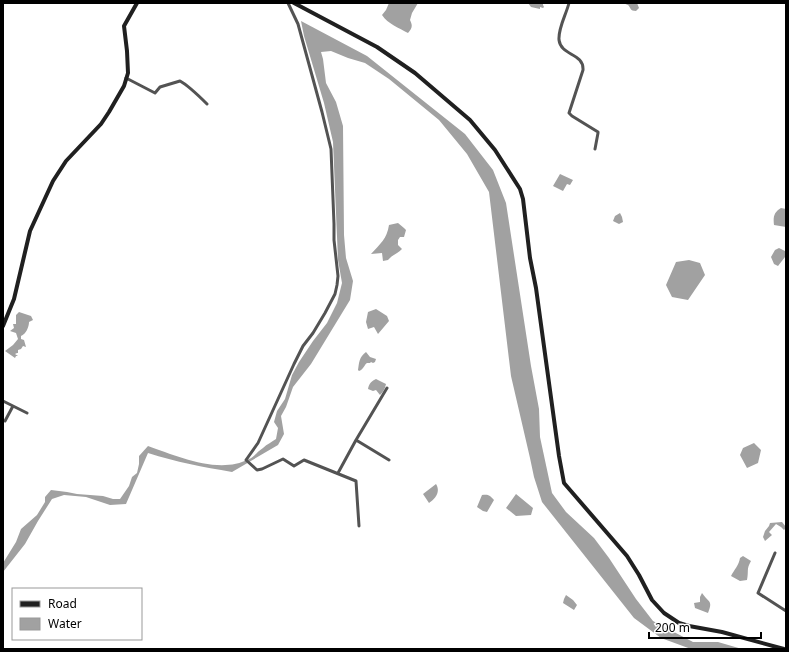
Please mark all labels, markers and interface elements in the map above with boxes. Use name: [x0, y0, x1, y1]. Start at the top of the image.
legend: [12, 588, 142, 640]
text: Road: [48, 595, 77, 612]
scale bar: [649, 614, 761, 640]
text: Water: [48, 615, 82, 632]
text: 200 m: [655, 619, 690, 636]

